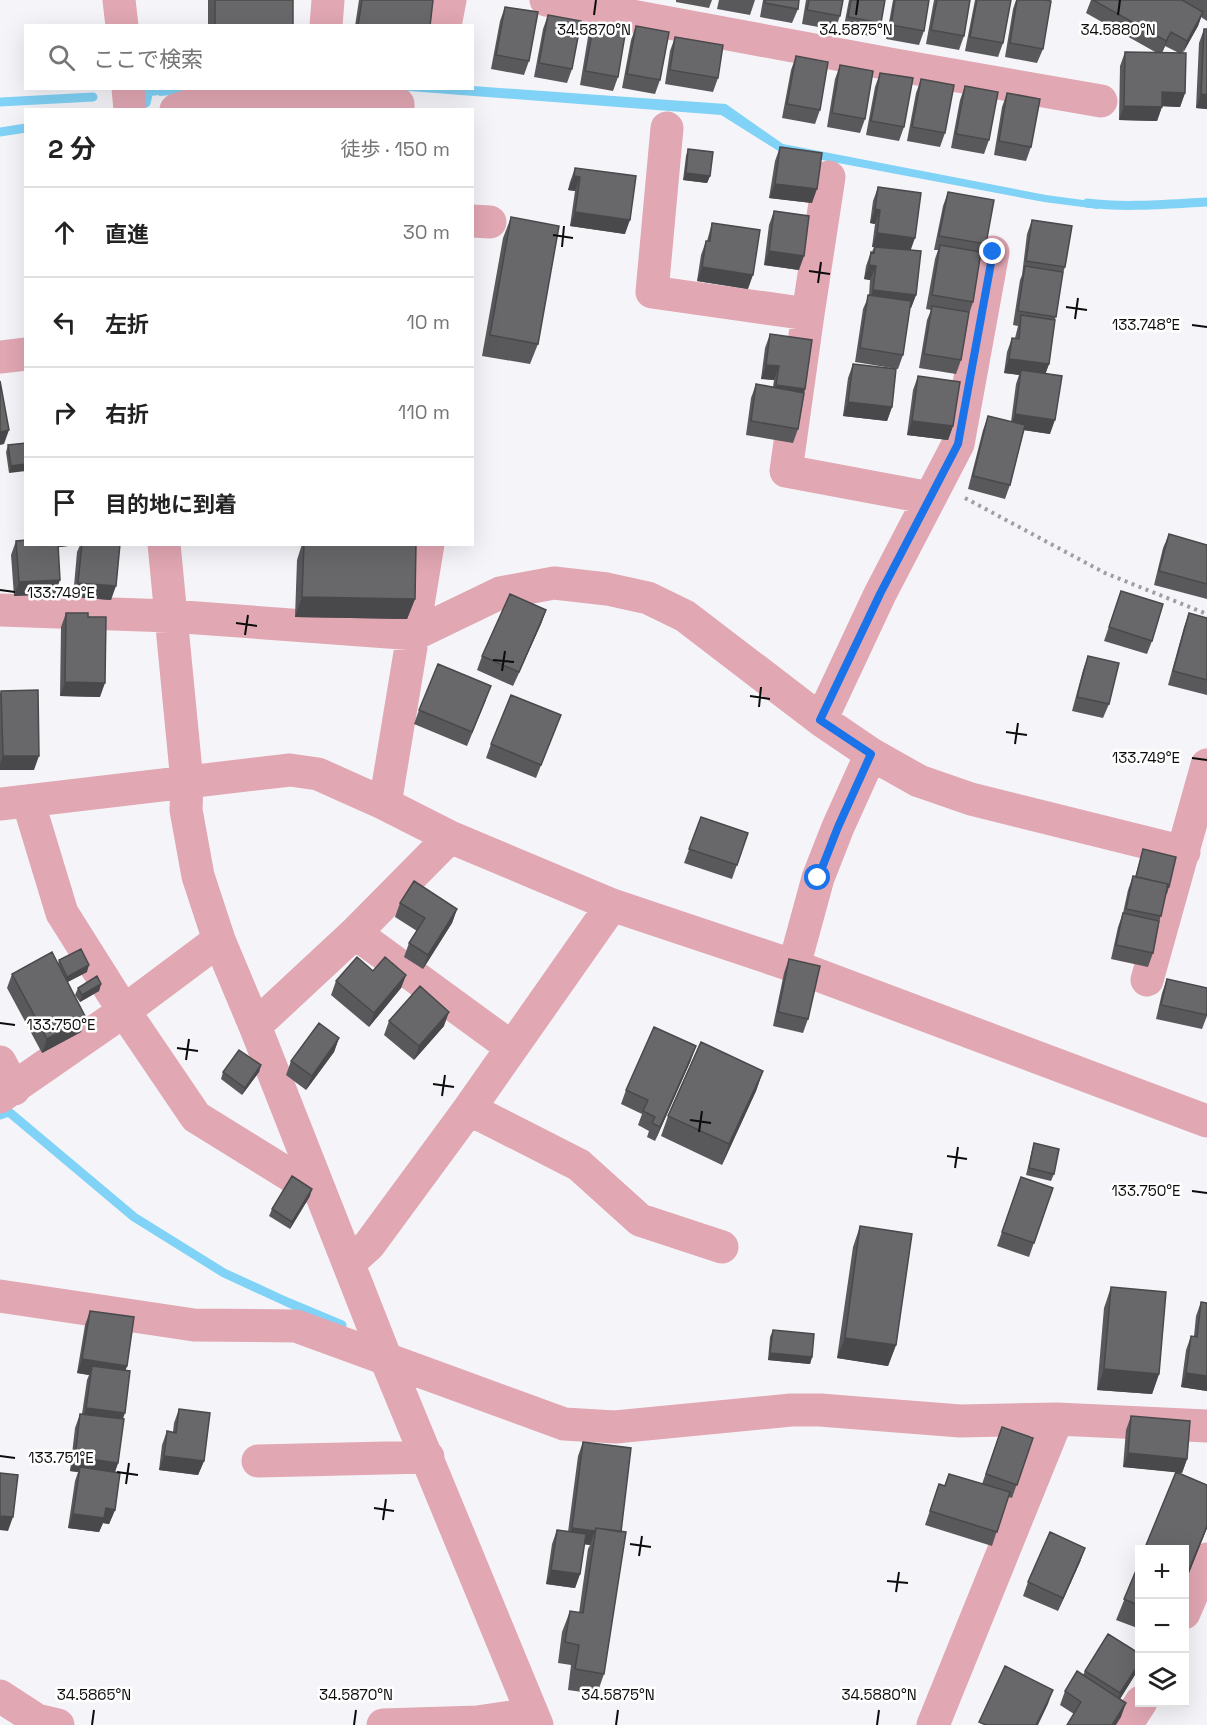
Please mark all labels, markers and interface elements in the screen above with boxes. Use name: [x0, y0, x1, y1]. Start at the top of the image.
text: 34.5870°N: [557, 20, 631, 39]
text: 34.5875°N: [819, 20, 893, 39]
text: 34.5880°N: [1080, 20, 1156, 39]
search box: [24, 24, 474, 90]
icon: search: [45, 41, 78, 74]
text: ここで検索: [93, 45, 203, 73]
text: 2 分: [48, 132, 96, 166]
text: 徒歩 · 150 m: [340, 136, 450, 162]
icon: ahead: [48, 216, 81, 249]
text: 30 m: [403, 219, 450, 245]
text: 直進: [105, 220, 149, 248]
route end: [979, 238, 1005, 264]
icon: left: [48, 306, 81, 339]
text: 10 m: [406, 309, 450, 335]
text: 左折: [105, 310, 149, 338]
text: 133.748°E: [1112, 315, 1180, 334]
icon: right: [48, 396, 81, 429]
text: 110 m: [398, 399, 450, 425]
text: 右折: [105, 400, 149, 428]
icon: arrive: [48, 486, 81, 519]
text: 目的地に到着: [105, 490, 237, 518]
text: 133.749°E: [27, 583, 95, 602]
text: 133.749°E: [1112, 748, 1180, 767]
route start: [804, 864, 830, 890]
text: 133.750°E: [27, 1015, 95, 1034]
text: 133.750°E: [1112, 1181, 1180, 1200]
text: 133.751°E: [28, 1448, 94, 1467]
map controls: [1135, 1545, 1189, 1707]
button: +: [1135, 1545, 1189, 1599]
button: −: [1135, 1599, 1189, 1653]
button: layers: [1135, 1653, 1189, 1707]
text: 34.5865°N: [57, 1685, 131, 1704]
text: 34.5870°N: [319, 1685, 393, 1704]
text: 34.5875°N: [581, 1685, 655, 1704]
text: 34.5880°N: [841, 1685, 917, 1704]

